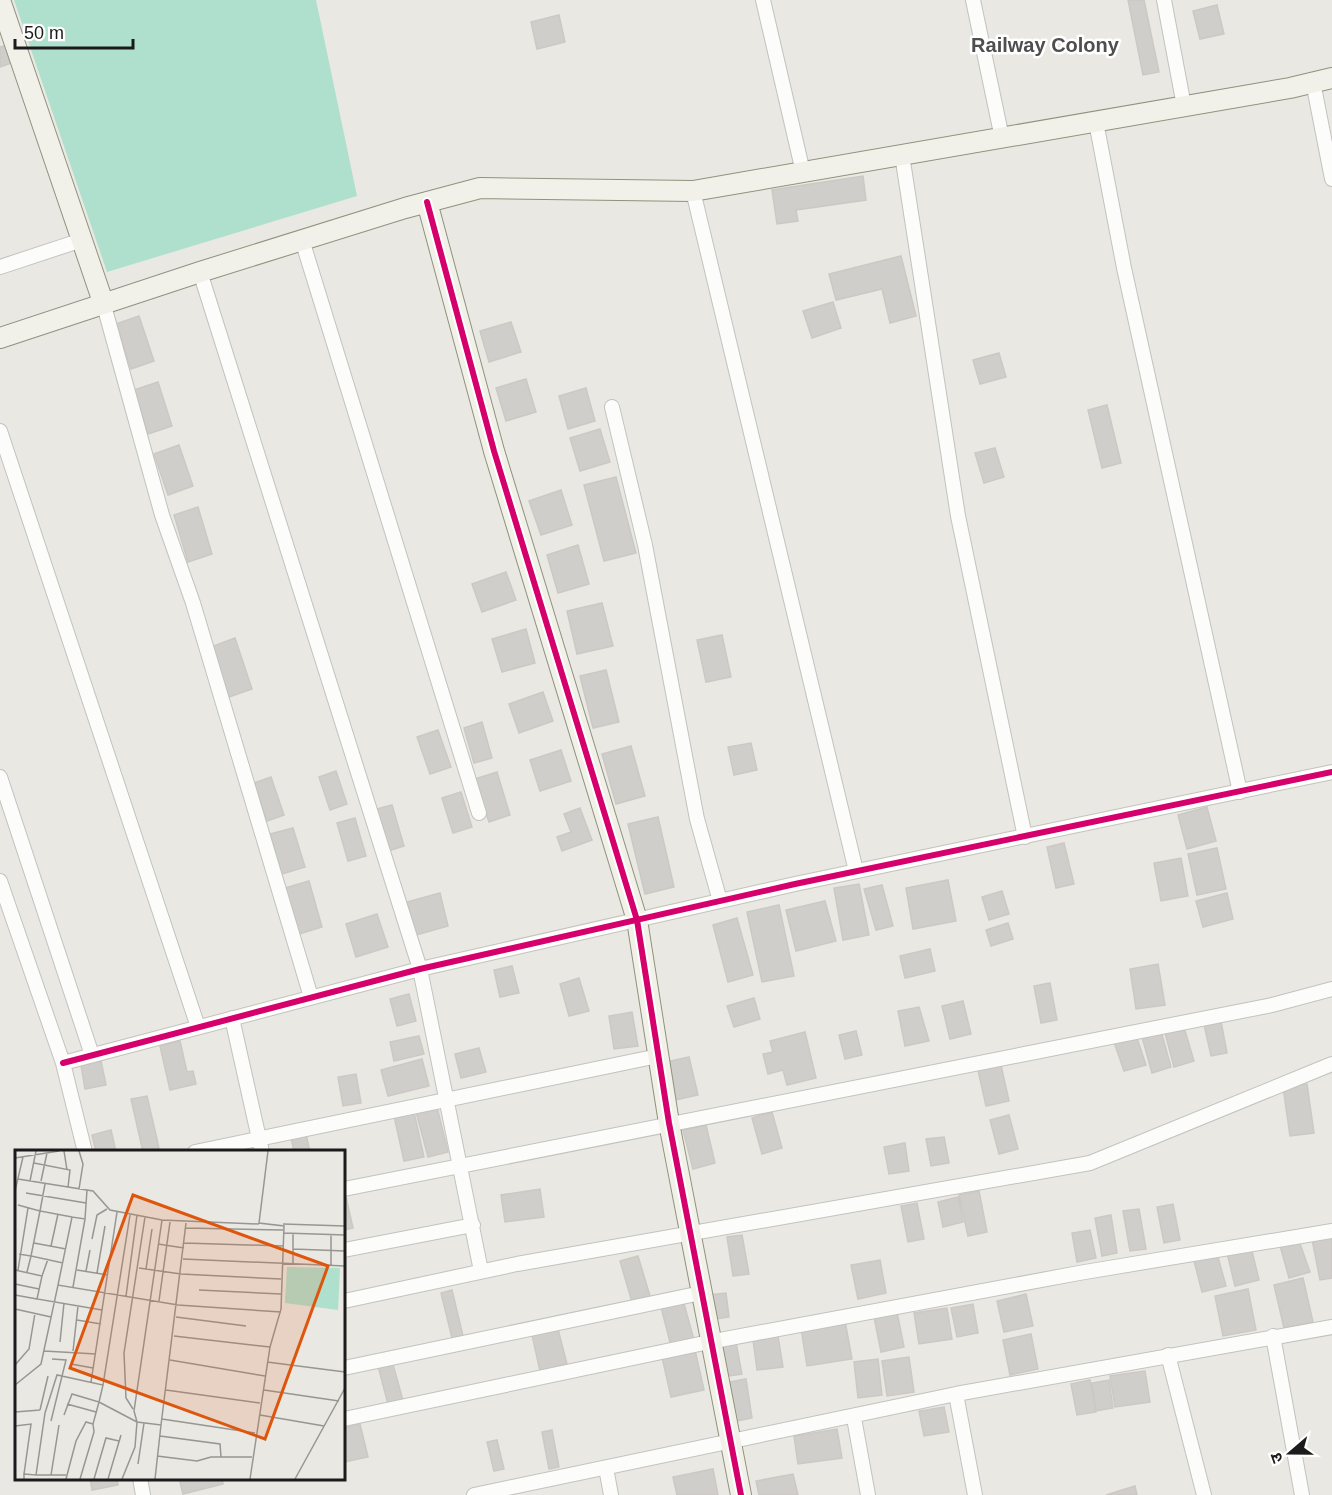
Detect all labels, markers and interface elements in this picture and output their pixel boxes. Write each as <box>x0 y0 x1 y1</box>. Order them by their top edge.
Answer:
scale bar <box>15 12 134 50</box>
text: 50 m <box>24 23 64 43</box>
district label: Railway Colony <box>971 34 1120 56</box>
inset map <box>15 1150 345 1480</box>
north arrow <box>1260 1423 1320 1483</box>
text: उ <box>1267 1450 1286 1465</box>

